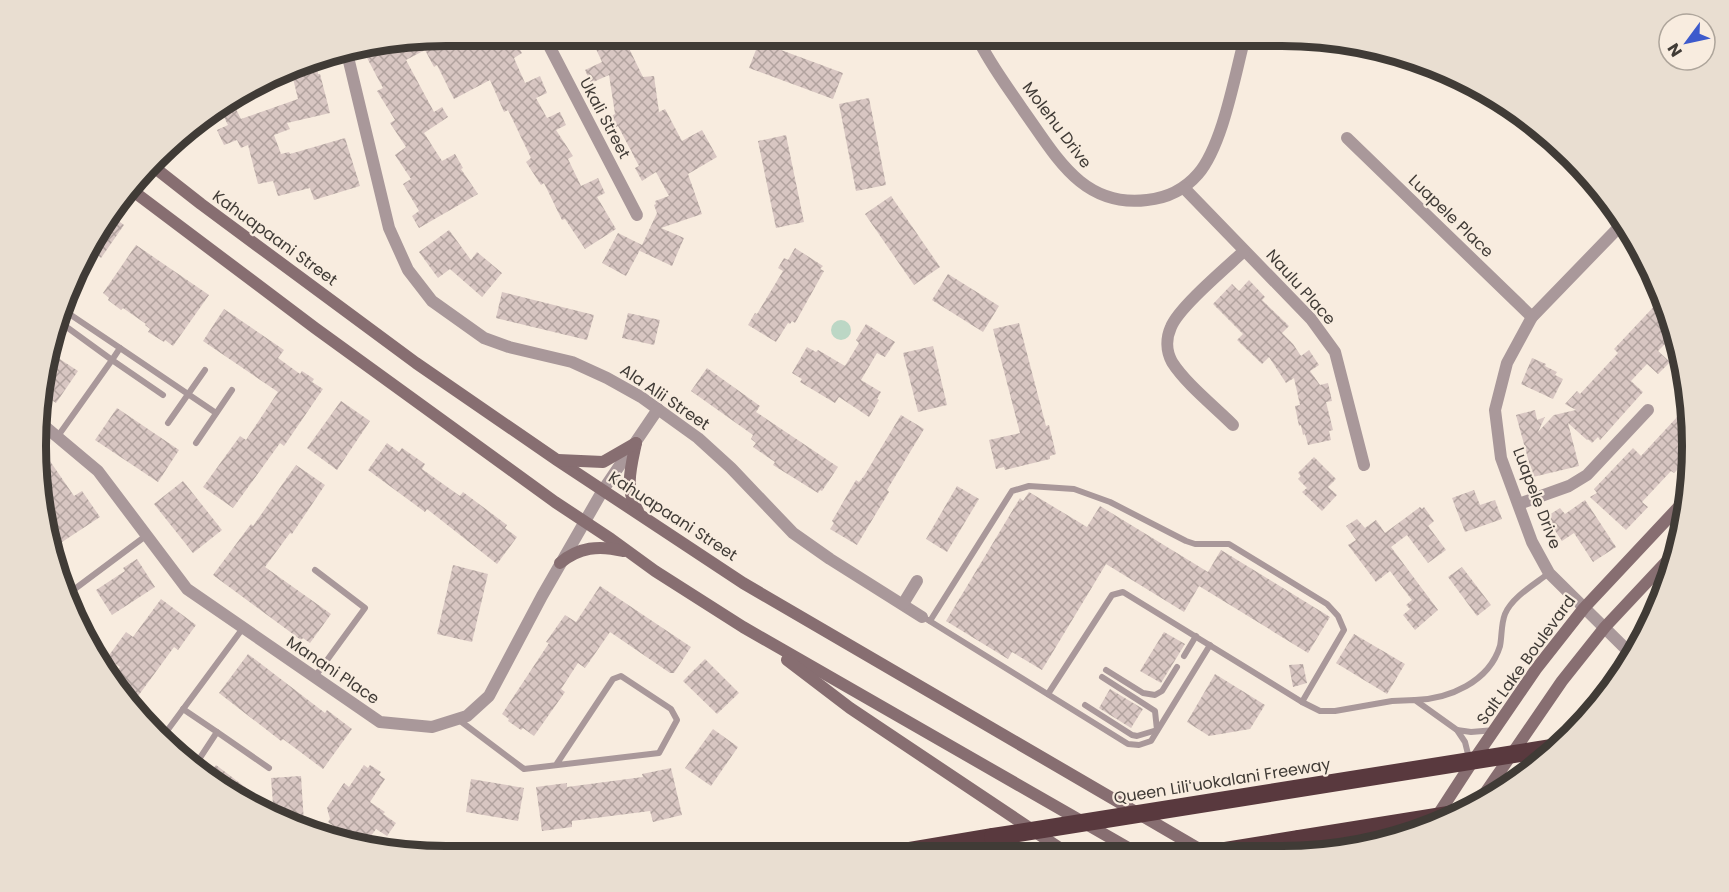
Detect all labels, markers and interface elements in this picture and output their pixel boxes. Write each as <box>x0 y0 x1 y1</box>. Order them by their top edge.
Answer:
north arrow <box>1657 12 1717 72</box>
text: N <box>1662 39 1688 61</box>
street label: Ukali Street <box>574 73 636 163</box>
street label: Molehu Drive <box>1017 77 1097 173</box>
street label: Luapele Place <box>1403 169 1499 263</box>
street label: Kahuapaani Street <box>208 185 342 291</box>
street label: Naulu Place <box>1261 244 1341 330</box>
street label: Ala Alii Street <box>616 359 714 436</box>
street label: Luapele Drive <box>1507 444 1567 552</box>
street label: Kahuapaani Street <box>604 466 742 566</box>
street label: Salt Lake Boulevard <box>1471 590 1581 730</box>
street label: Manani Place <box>282 630 384 710</box>
street label: Queen Liliʻuokalani Freeway <box>1112 753 1332 809</box>

